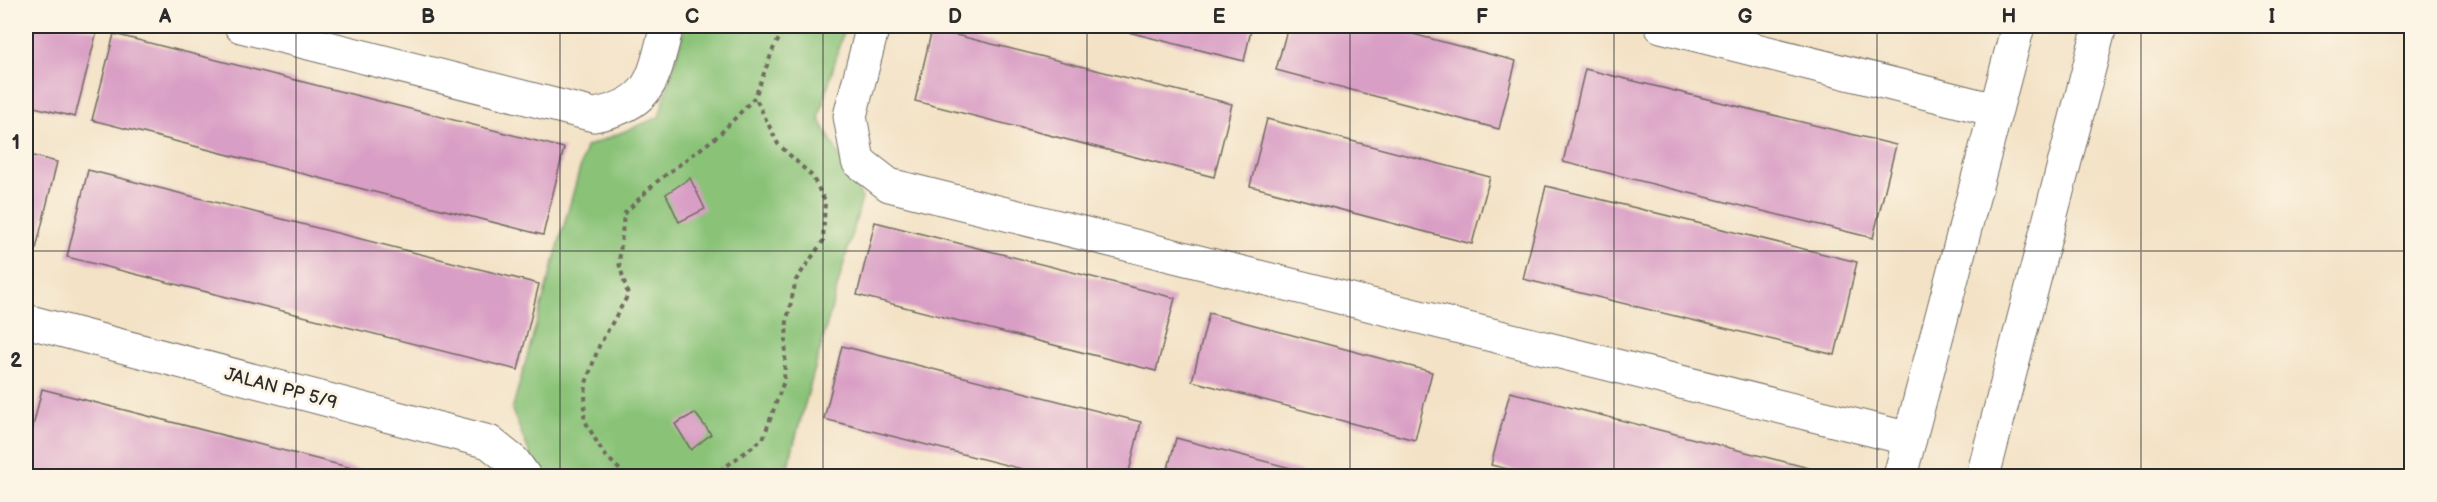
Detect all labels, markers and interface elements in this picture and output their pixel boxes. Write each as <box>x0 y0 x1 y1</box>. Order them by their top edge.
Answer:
text: A <box>158 5 172 29</box>
text: B <box>421 5 435 29</box>
text: C <box>685 5 699 29</box>
text: D <box>948 5 962 29</box>
text: E <box>1213 5 1226 29</box>
text: F <box>1476 5 1488 29</box>
text: G <box>1738 5 1753 29</box>
text: H <box>2002 5 2016 29</box>
text: I <box>2269 5 2275 29</box>
text: 1 <box>12 131 20 155</box>
text: 2 <box>10 349 22 373</box>
street label: JALAN PP 5/9 <box>222 363 339 414</box>

